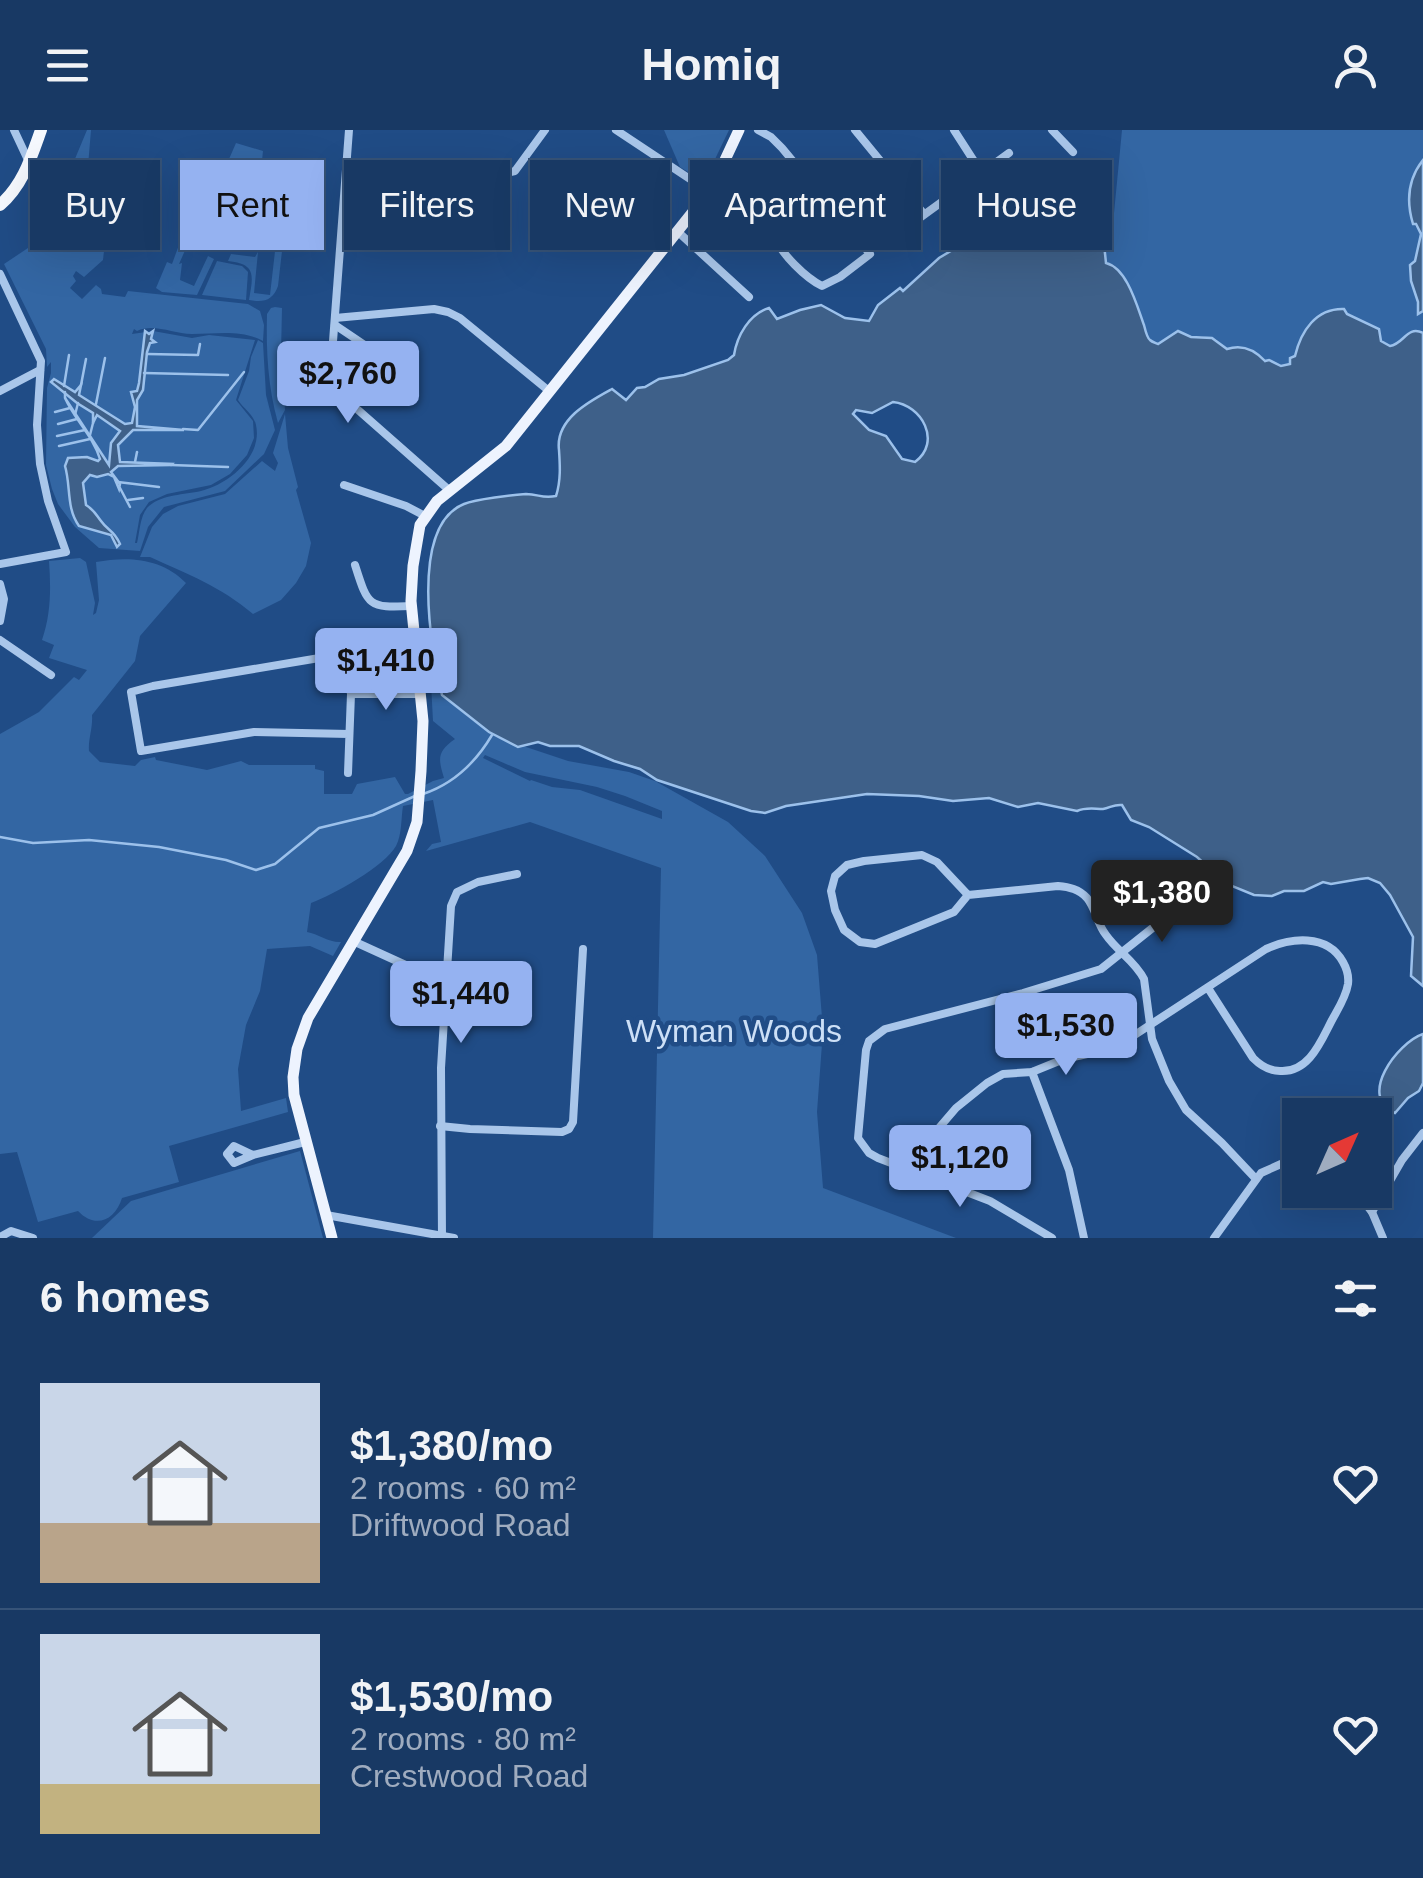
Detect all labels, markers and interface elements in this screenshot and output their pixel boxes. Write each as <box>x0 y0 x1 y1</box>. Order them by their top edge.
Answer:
icon: menu <box>40 38 95 93</box>
icon: person <box>1328 38 1383 93</box>
text: Homiq <box>642 39 782 90</box>
chip: Buy <box>30 160 160 250</box>
chip: Rent <box>180 160 324 250</box>
chip: Filters <box>344 160 510 250</box>
chip: New <box>530 160 670 250</box>
chip: Apartment <box>690 160 921 250</box>
chip: House <box>941 160 1112 250</box>
pin: $2,760 <box>267 341 429 426</box>
text: $2,760 <box>299 355 397 391</box>
pin: $1,410 <box>305 628 467 713</box>
text: $1,410 <box>337 642 435 678</box>
pin: $1,380 <box>1081 860 1243 945</box>
text: $1,380 <box>1113 874 1211 910</box>
pin: $1,440 <box>380 961 542 1046</box>
text: $1,440 <box>412 975 510 1011</box>
pin: $1,530 <box>985 993 1147 1078</box>
text: $1,530 <box>1017 1007 1115 1043</box>
park label: Wyman Woods <box>626 1013 842 1049</box>
north arrow <box>1282 1098 1392 1208</box>
map controls <box>1282 1098 1392 1208</box>
pin: $1,120 <box>879 1125 1041 1210</box>
text: $1,120 <box>911 1139 1009 1175</box>
icon: filters <box>1328 1271 1383 1326</box>
text: 6 homes <box>40 1274 210 1321</box>
text: $1,380/mo <box>350 1422 553 1469</box>
icon: home <box>120 1423 240 1543</box>
icon: heart <box>1328 1456 1383 1511</box>
text: 2 rooms · 60 m² <box>350 1470 576 1506</box>
text: Driftwood Road <box>350 1507 571 1543</box>
text: $1,530/mo <box>350 1673 553 1720</box>
icon: home <box>120 1674 240 1794</box>
icon: heart <box>1328 1707 1383 1762</box>
text: 2 rooms · 80 m² <box>350 1721 576 1757</box>
text: Crestwood Road <box>350 1758 588 1794</box>

